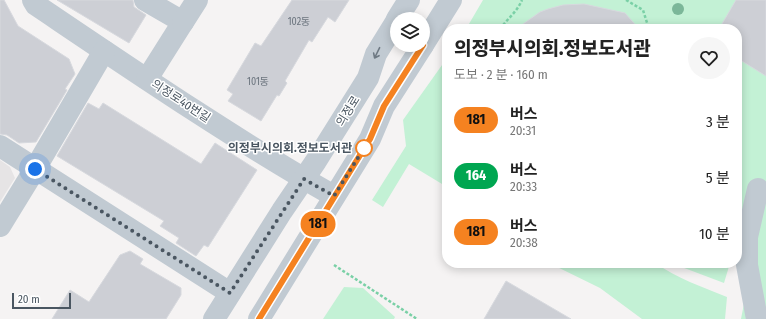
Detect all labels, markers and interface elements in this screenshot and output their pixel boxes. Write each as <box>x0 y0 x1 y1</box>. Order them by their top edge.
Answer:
map controls <box>390 12 430 52</box>
button: layers <box>390 12 430 52</box>
house number: 102동 <box>288 16 310 28</box>
text: 의정부시의회.정보도서관 <box>454 37 651 60</box>
button: heart <box>688 37 730 79</box>
one-way arrow <box>373 47 380 59</box>
text: 도보 · 2 분 · 160 m <box>454 67 548 82</box>
house number: 101동 <box>247 76 269 88</box>
street label: 의정로40번길 <box>149 77 213 125</box>
street label: 의정로 <box>333 93 363 129</box>
text: 버스 <box>510 105 538 123</box>
text: 181 <box>467 111 485 128</box>
text: 3 분 <box>706 113 730 131</box>
text: 20:31 <box>510 123 536 138</box>
marker: 의정부시의회.정보도서관 <box>355 139 373 157</box>
place label: 의정부시의회.정보도서관 <box>228 141 352 155</box>
your location <box>25 159 45 179</box>
text: 버스 <box>510 161 538 179</box>
text: 164 <box>466 167 486 184</box>
text: 5 분 <box>706 169 730 187</box>
text: 20:33 <box>510 179 537 194</box>
line badge: 181 <box>295 211 341 237</box>
text: 181 <box>309 215 327 232</box>
text: 버스 <box>510 217 538 235</box>
text: 181 <box>467 223 485 240</box>
text: 10 분 <box>699 225 730 243</box>
text: 20:38 <box>510 235 538 250</box>
scale bar <box>12 291 71 310</box>
text: 20 m <box>18 293 40 306</box>

